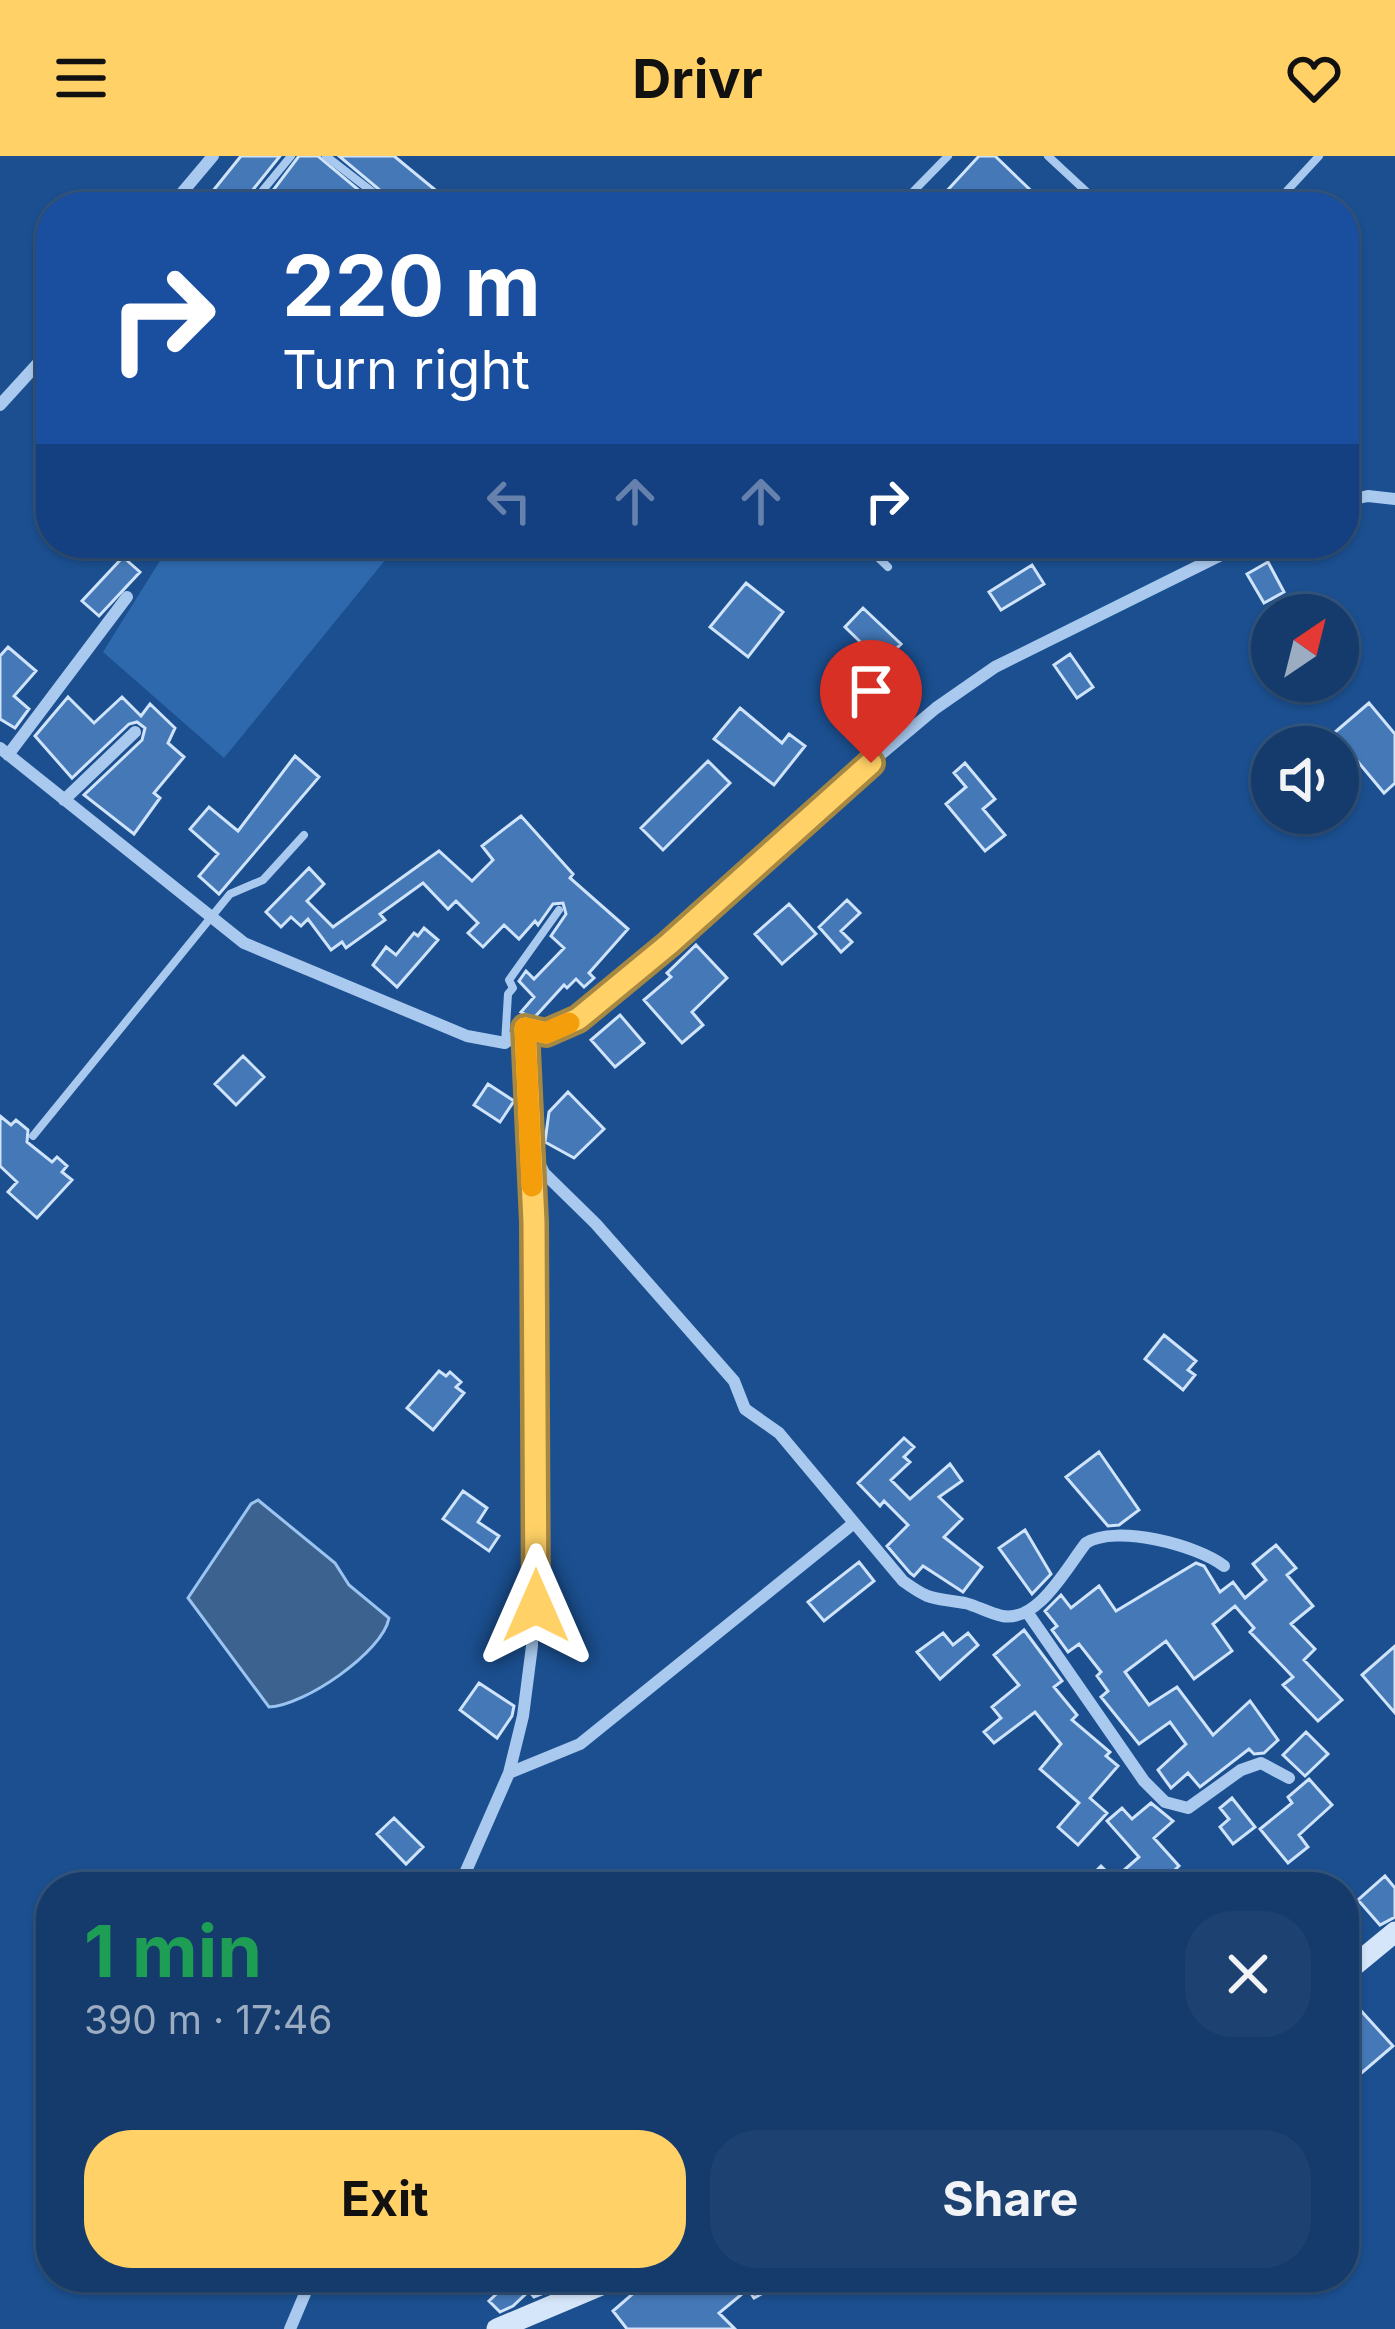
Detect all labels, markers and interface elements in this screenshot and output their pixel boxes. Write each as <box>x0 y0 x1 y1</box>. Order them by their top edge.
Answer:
icon: menu <box>48 45 114 111</box>
icon: heart <box>1281 45 1347 111</box>
text: Drivr <box>632 46 763 111</box>
text: 220 m <box>282 235 541 336</box>
icon: right <box>84 240 240 396</box>
text: Turn right <box>282 337 530 402</box>
icon: left <box>476 468 542 534</box>
icon: ahead <box>602 468 668 534</box>
icon: ahead <box>728 468 794 534</box>
icon: right <box>854 468 920 534</box>
north arrow <box>1251 594 1359 702</box>
map controls <box>1251 594 1359 834</box>
pin <box>820 640 922 763</box>
icon: arrive <box>838 658 904 724</box>
button: sound <box>1251 726 1359 834</box>
position arrow <box>473 1543 599 1669</box>
text: 1 min <box>84 1907 262 1994</box>
button: close <box>1185 1911 1311 2037</box>
text: 390 m · 17:46 <box>84 1996 332 2043</box>
button: Exit <box>84 2130 686 2268</box>
button: Share <box>710 2130 1311 2268</box>

